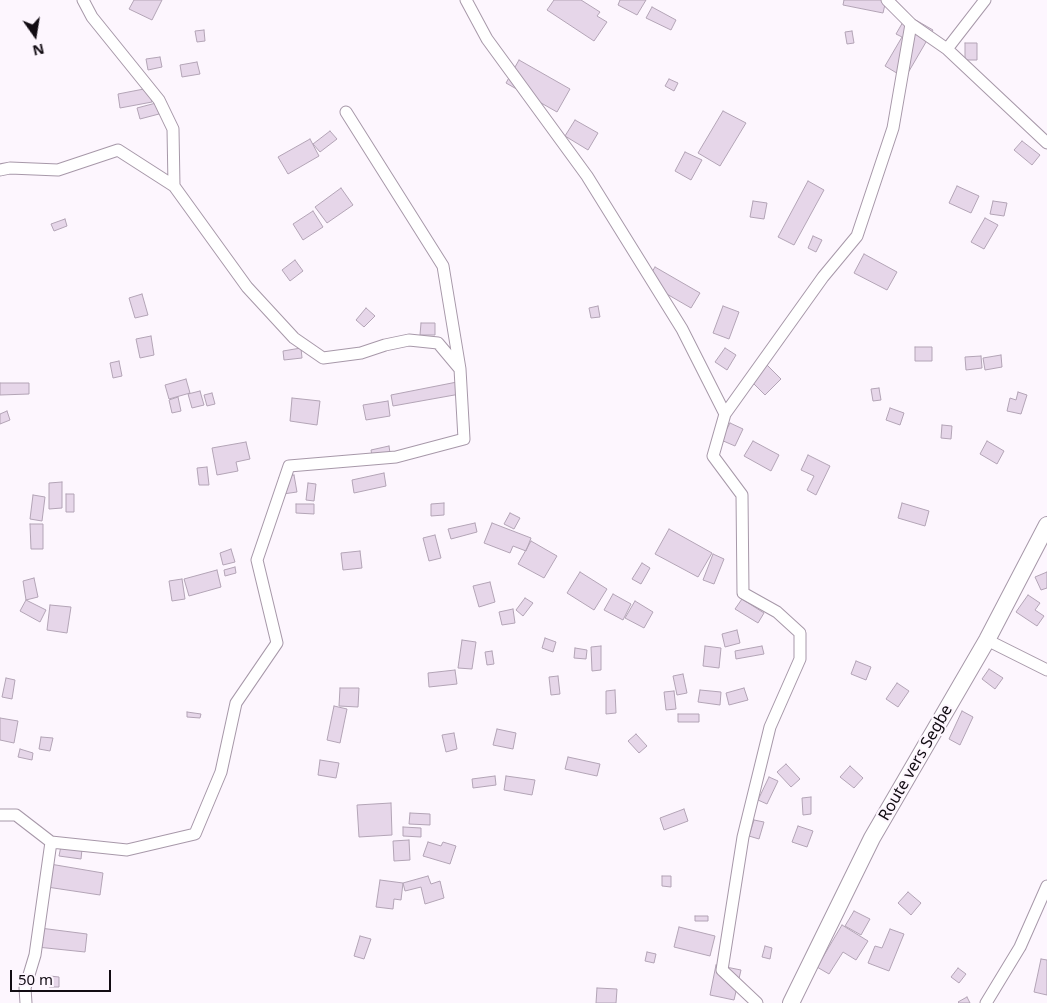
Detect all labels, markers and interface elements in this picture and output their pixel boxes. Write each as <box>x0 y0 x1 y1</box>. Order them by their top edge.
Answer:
north arrow <box>10 10 60 60</box>
text: N <box>31 40 46 61</box>
street label: Route vers Segbe <box>875 702 957 824</box>
scale bar <box>12 960 114 992</box>
text: 50 m <box>18 969 53 989</box>

